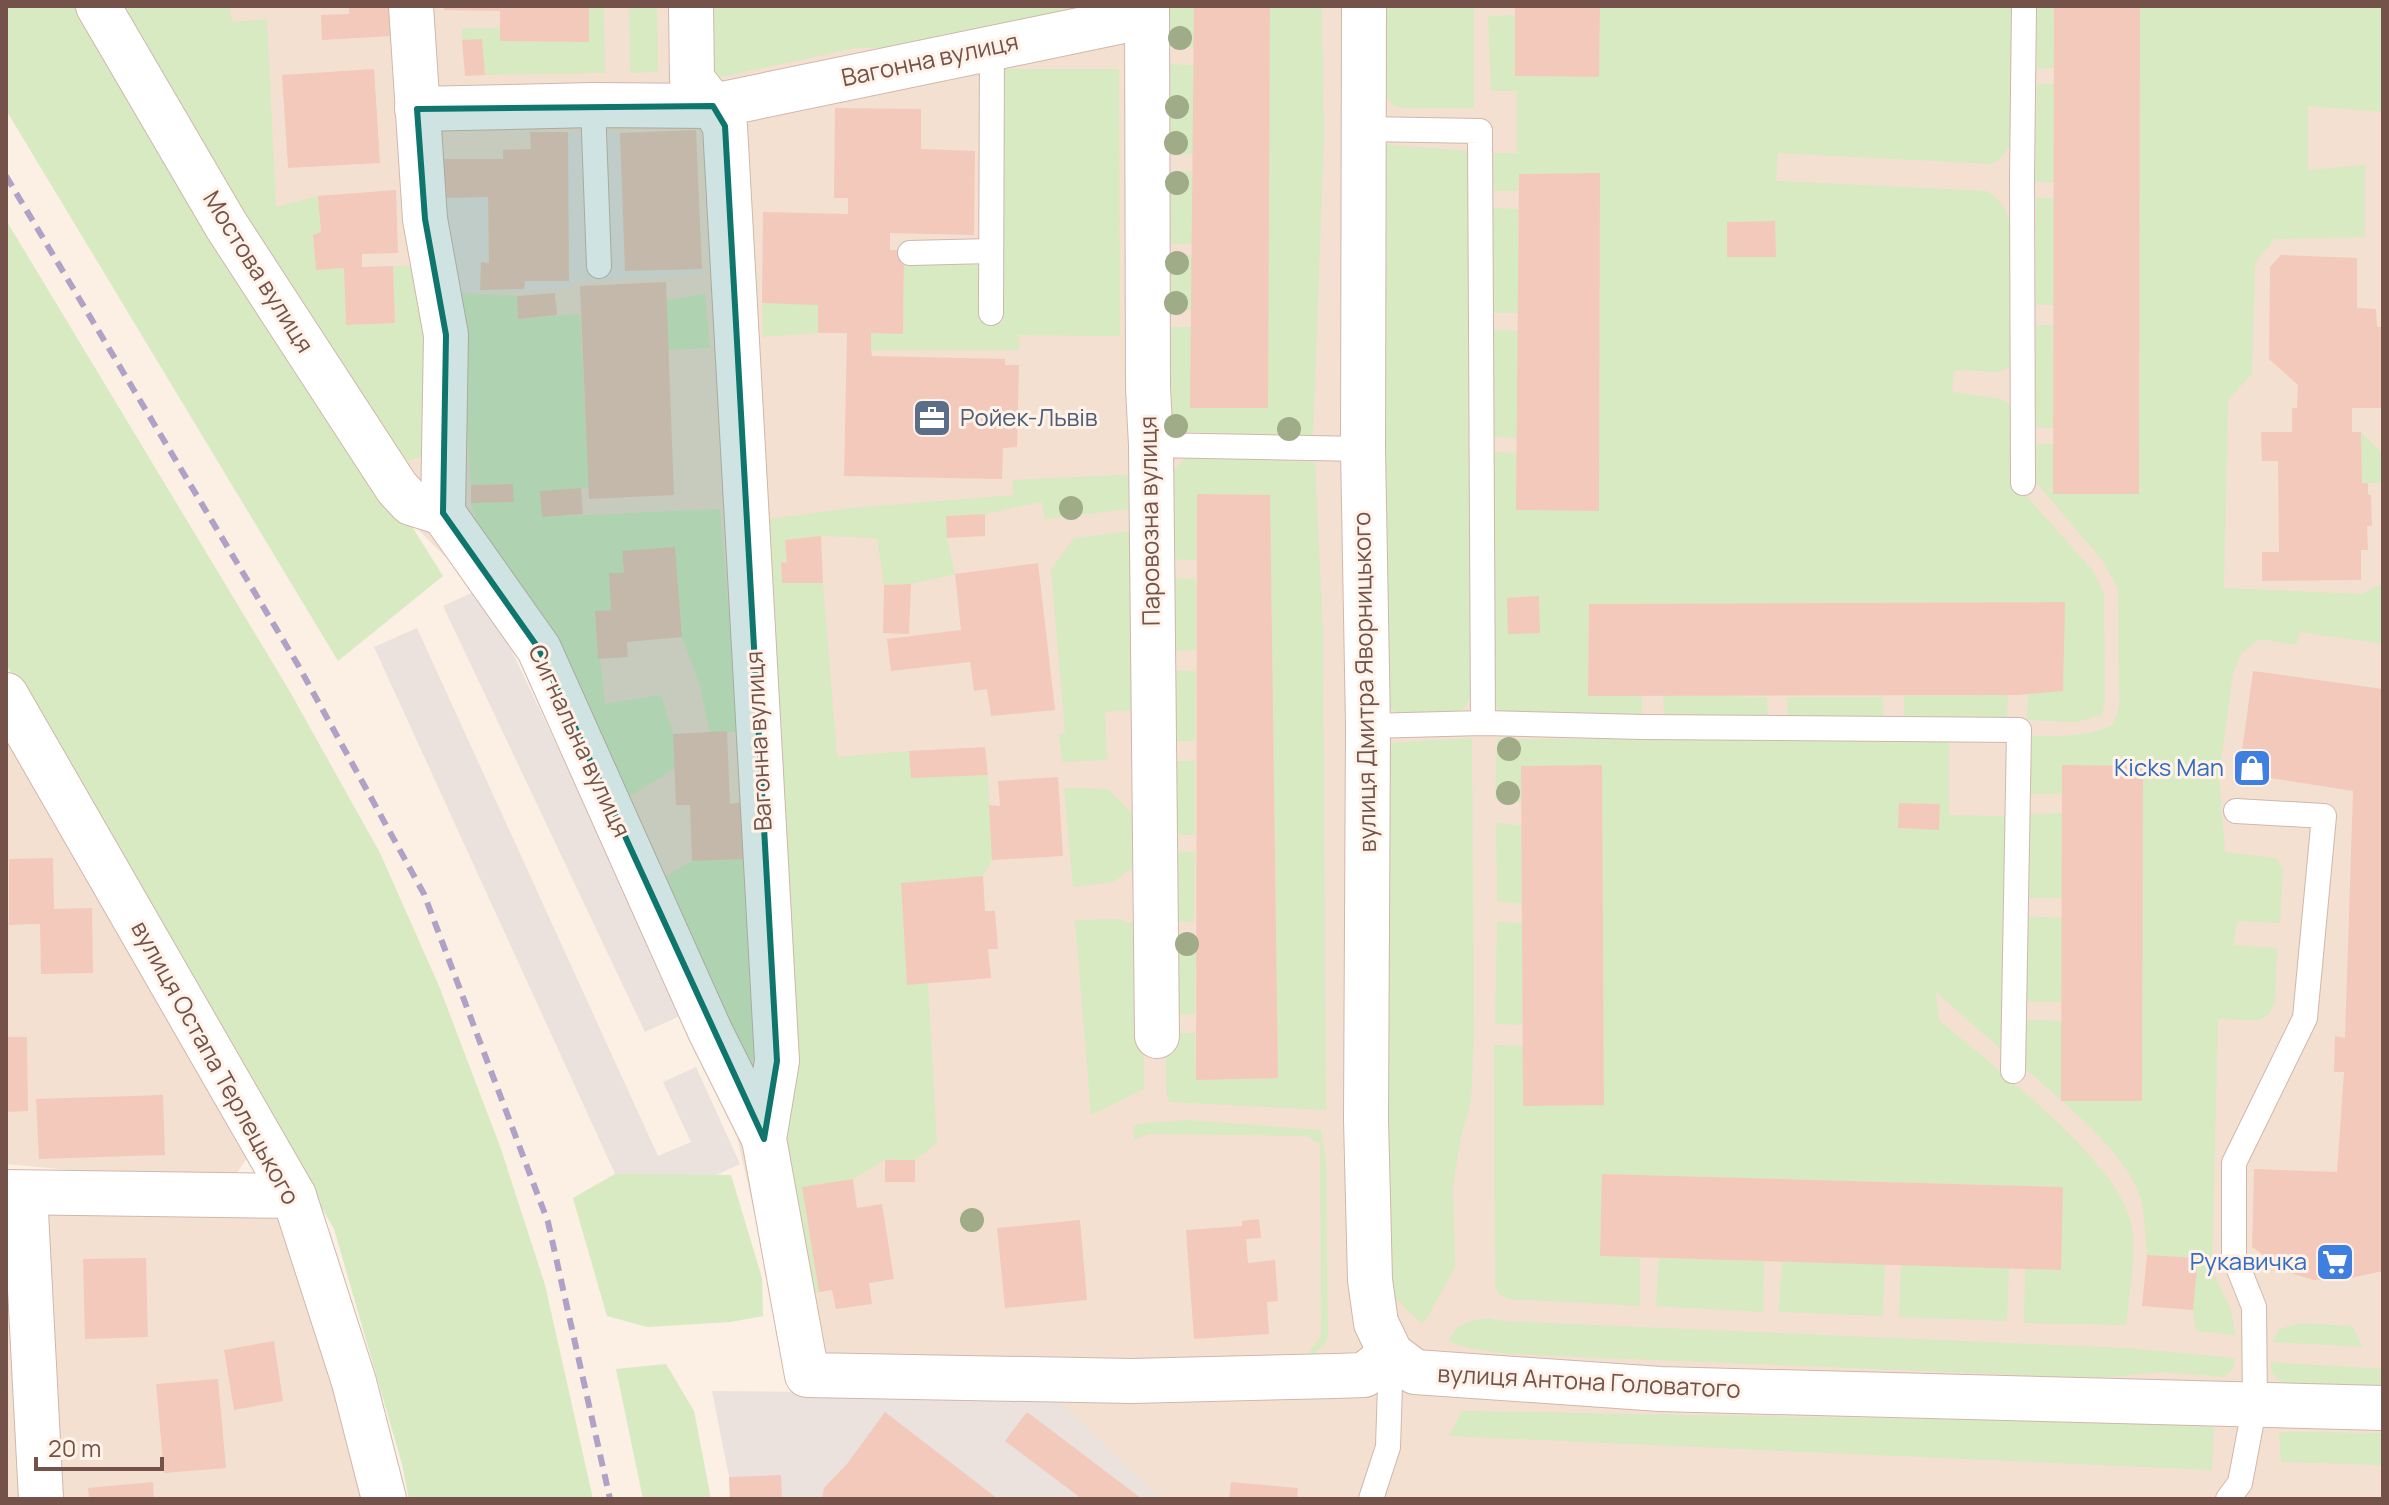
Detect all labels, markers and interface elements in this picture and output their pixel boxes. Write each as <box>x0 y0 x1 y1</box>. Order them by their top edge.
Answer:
street label: Вагонна вулиця <box>838 24 1021 93</box>
street label: Мостова вулиця <box>196 184 322 358</box>
office icon: Ройек-Львів <box>911 397 953 439</box>
place label: Ройек-Львів <box>960 400 1098 433</box>
street label: Паровозна вулиця <box>1130 416 1167 626</box>
street label: вулиця Дмитра Яворницького <box>1344 511 1383 853</box>
street label: Сигнальна вулиця <box>521 639 639 842</box>
street label: Вагонна вулиця <box>736 650 779 832</box>
shop icon: Kicks Man <box>2231 747 2273 789</box>
place label: Kicks Man <box>2114 750 2224 783</box>
street label: вулиця Остапа Терлецького <box>124 914 308 1210</box>
supermarket icon: Рукавичка <box>2314 1241 2356 1283</box>
place label: Рукавичка <box>2190 1244 2307 1277</box>
street label: вулиця Антона Головатого <box>1437 1356 1742 1405</box>
scale bar <box>36 1421 162 1471</box>
text: 20 m <box>48 1431 101 1464</box>

